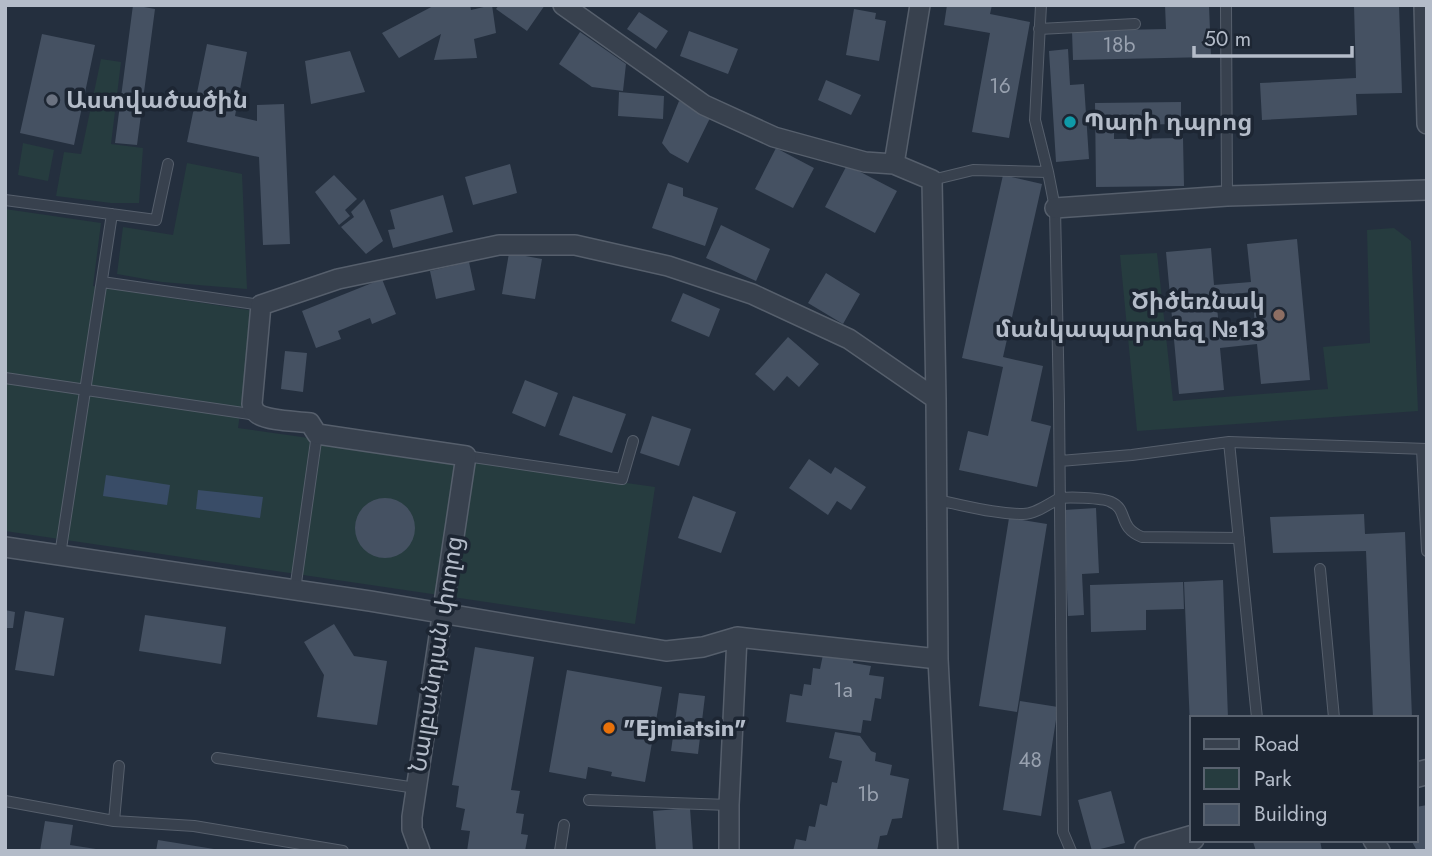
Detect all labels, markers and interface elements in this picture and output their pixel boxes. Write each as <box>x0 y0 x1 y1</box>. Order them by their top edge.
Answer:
scale bar <box>1194 14 1352 58</box>
text: 50 m <box>1204 24 1251 54</box>
house number: 18b <box>1103 30 1135 60</box>
house number: 16 <box>989 71 1011 101</box>
place label: Աստվածածին <box>66 82 248 117</box>
marker: Աստվածածին <box>44 92 60 108</box>
place label: Պարի դպրոց <box>1084 104 1253 139</box>
marker: Պարի դպրոց <box>1062 114 1078 130</box>
place label: Ծիծեռնակ մանկապարտեզ №13 <box>995 283 1265 346</box>
marker: Ծիծեռնակ մանկապարտեզ №13 <box>1271 307 1287 323</box>
street label: Նալբանդյան փողոց <box>400 534 471 774</box>
house number: 1a <box>833 675 853 705</box>
place label: "Ejmiatsin" <box>623 710 746 745</box>
legend <box>1190 716 1418 842</box>
marker: "Ejmiatsin" <box>601 720 617 736</box>
text: Road <box>1254 729 1299 759</box>
house number: 48 <box>1018 745 1042 775</box>
text: Park <box>1254 764 1292 794</box>
house number: 1b <box>857 779 879 809</box>
text: Building <box>1254 799 1327 829</box>

